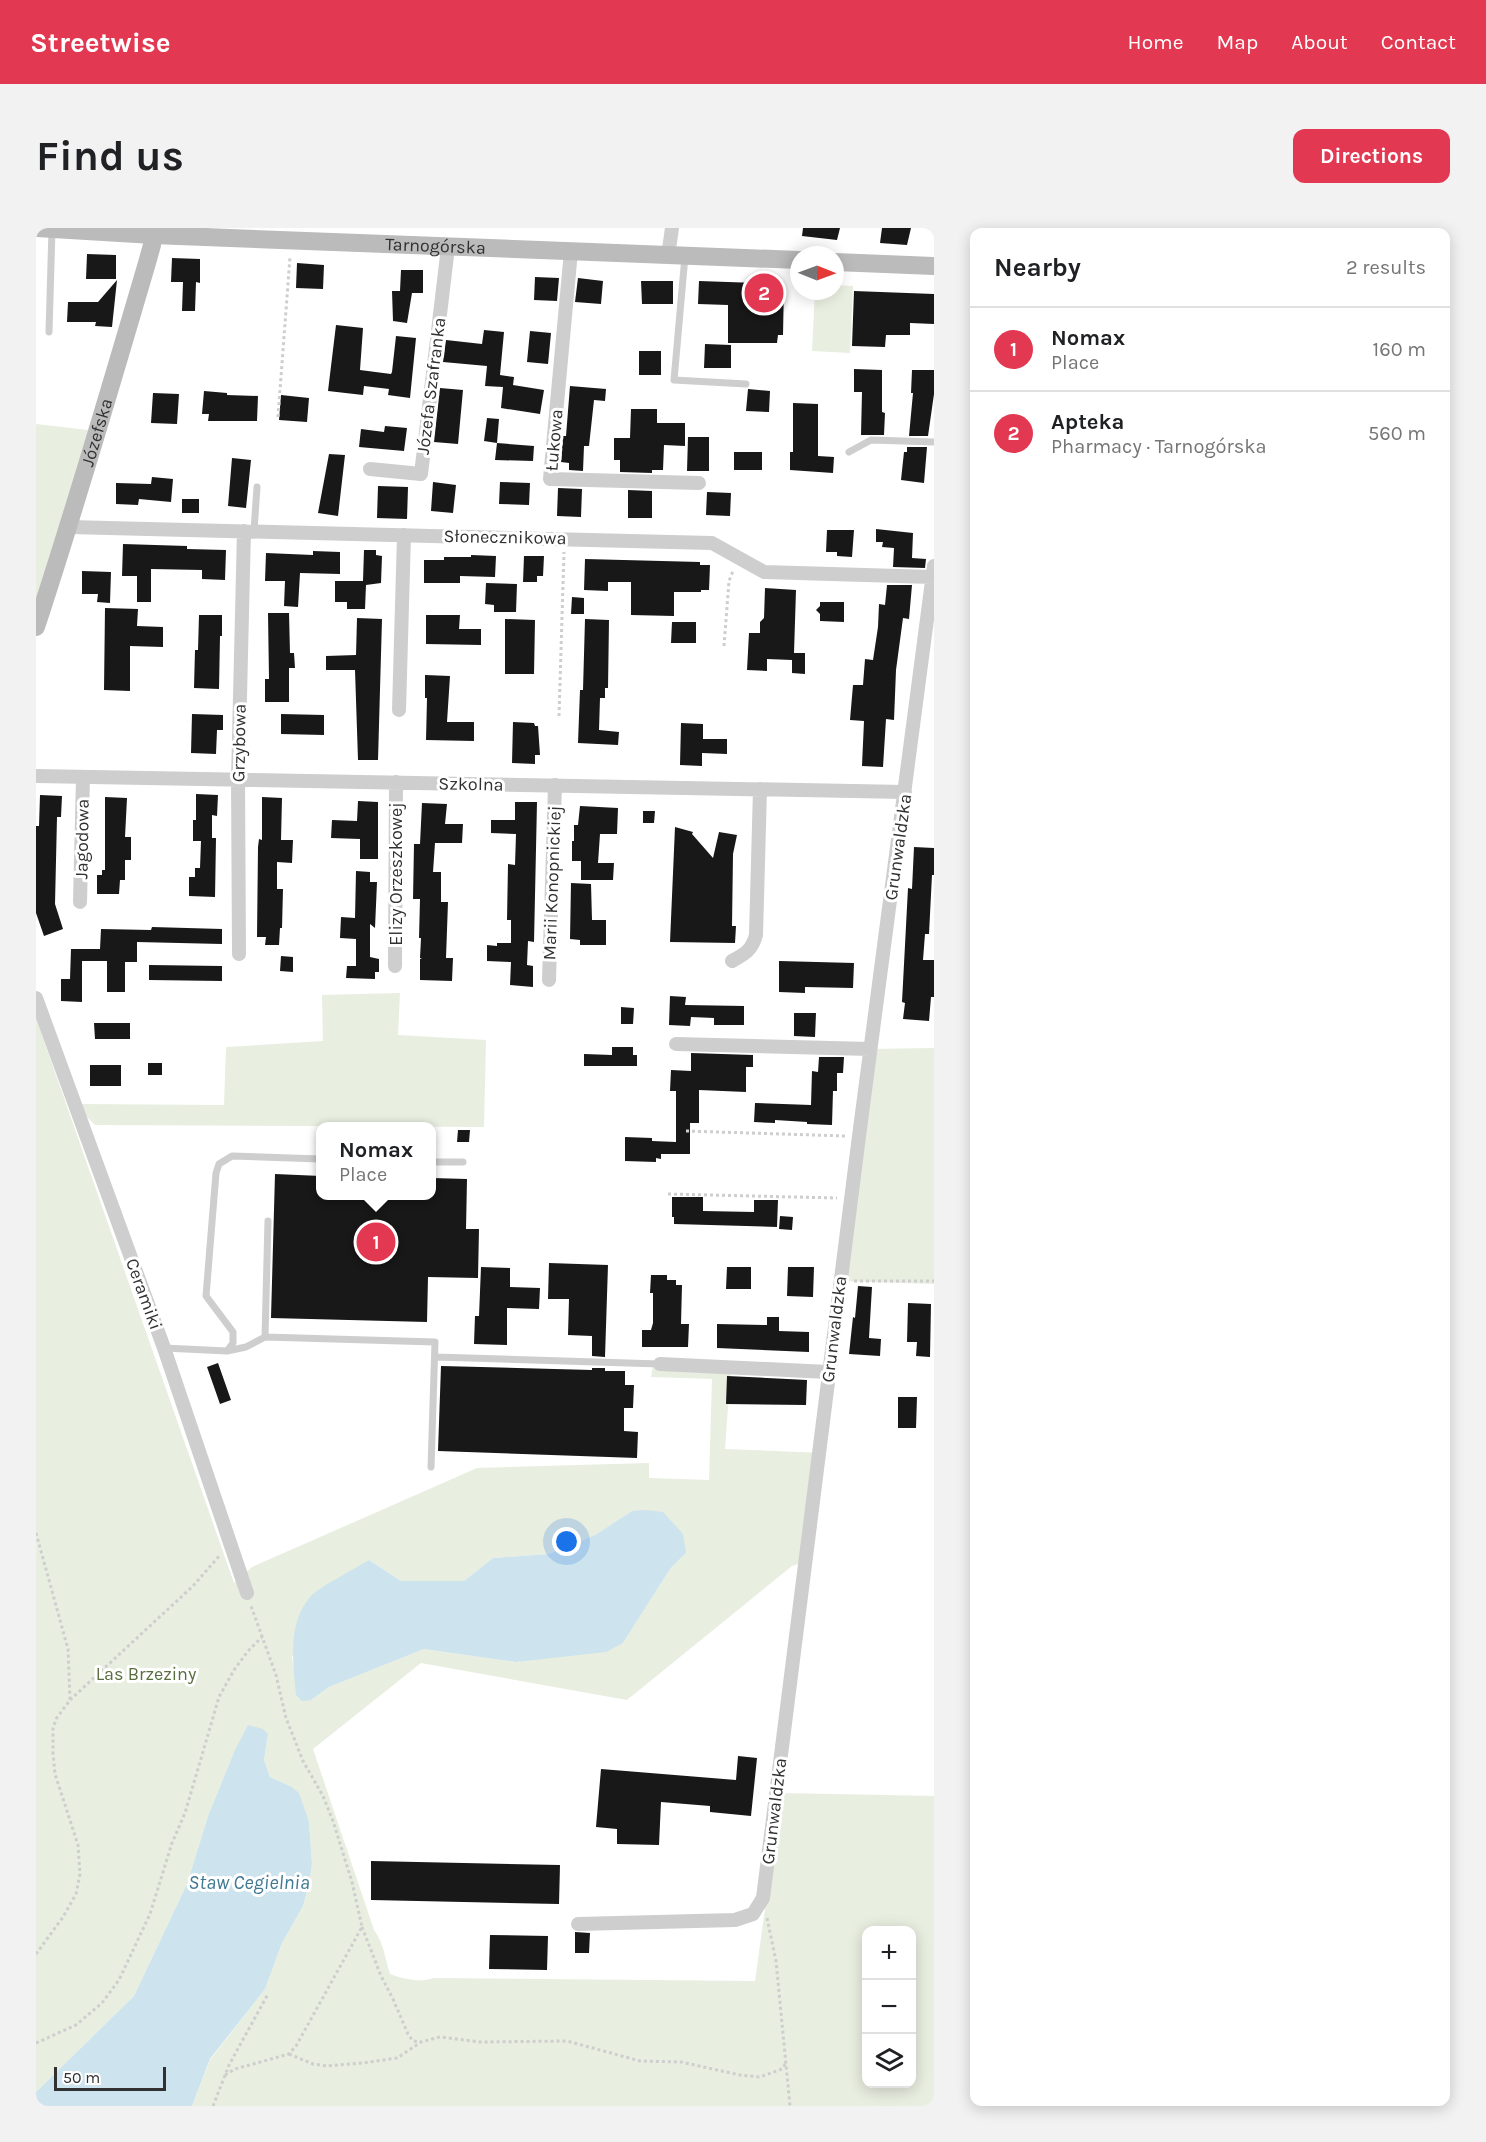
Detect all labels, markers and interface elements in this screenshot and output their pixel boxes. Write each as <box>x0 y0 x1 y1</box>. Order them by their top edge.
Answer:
text: Streetwise <box>30 26 171 59</box>
text: Home <box>1128 30 1184 54</box>
text: Map <box>1217 30 1258 54</box>
text: About <box>1291 30 1348 54</box>
text: Contact <box>1381 30 1456 54</box>
button: Directions <box>1293 129 1450 183</box>
text: Find us <box>36 131 184 181</box>
street label: Tarnogórska <box>385 233 486 259</box>
north arrow <box>790 246 844 300</box>
text: Nearby <box>994 252 1081 283</box>
text: 2 results <box>1346 256 1426 279</box>
pin: 2 <box>744 270 784 316</box>
street label: Józefa Szafranka <box>412 316 450 456</box>
text: Nomax <box>1051 325 1125 351</box>
text: 1 <box>1010 338 1017 361</box>
text: 160 m <box>1373 338 1426 361</box>
text: Place <box>1051 351 1099 374</box>
street label: Józefska <box>76 396 117 469</box>
street label: Łukowa <box>540 408 568 472</box>
text: Apteka <box>1051 409 1124 435</box>
text: 2 <box>1007 422 1020 445</box>
text: 560 m <box>1368 422 1426 445</box>
text: Pharmacy · Tarnogórska <box>1051 435 1267 458</box>
street label: Słonecznikowa <box>443 525 567 549</box>
street label: Grzybowa <box>227 704 251 782</box>
street label: Szkolna <box>438 772 504 796</box>
street label: Grunwaldzka <box>880 792 916 902</box>
street label: Jagodowa <box>70 799 94 879</box>
street label: Elizy Orzeszkowej <box>385 802 407 946</box>
street label: Marii Konopnickiej <box>538 805 566 961</box>
popup <box>316 1122 436 1200</box>
text: Nomax <box>339 1137 413 1163</box>
text: Place <box>339 1163 387 1186</box>
pin: 1 <box>356 1220 396 1264</box>
street label: Ceramiki <box>121 1255 167 1333</box>
street label: Grunwaldzka <box>817 1274 851 1384</box>
your location <box>552 1527 581 1556</box>
park label: Las Brzeziny <box>96 1663 197 1685</box>
street label: Grunwaldzka <box>757 1756 791 1866</box>
water label: Staw Cegielnia <box>188 1871 310 1894</box>
map controls <box>862 1926 916 2088</box>
button: + <box>862 1926 916 1980</box>
button: − <box>862 1980 916 2034</box>
button: layers <box>862 2034 916 2088</box>
scale bar <box>54 2064 166 2092</box>
text: 50 m <box>63 2068 100 2087</box>

